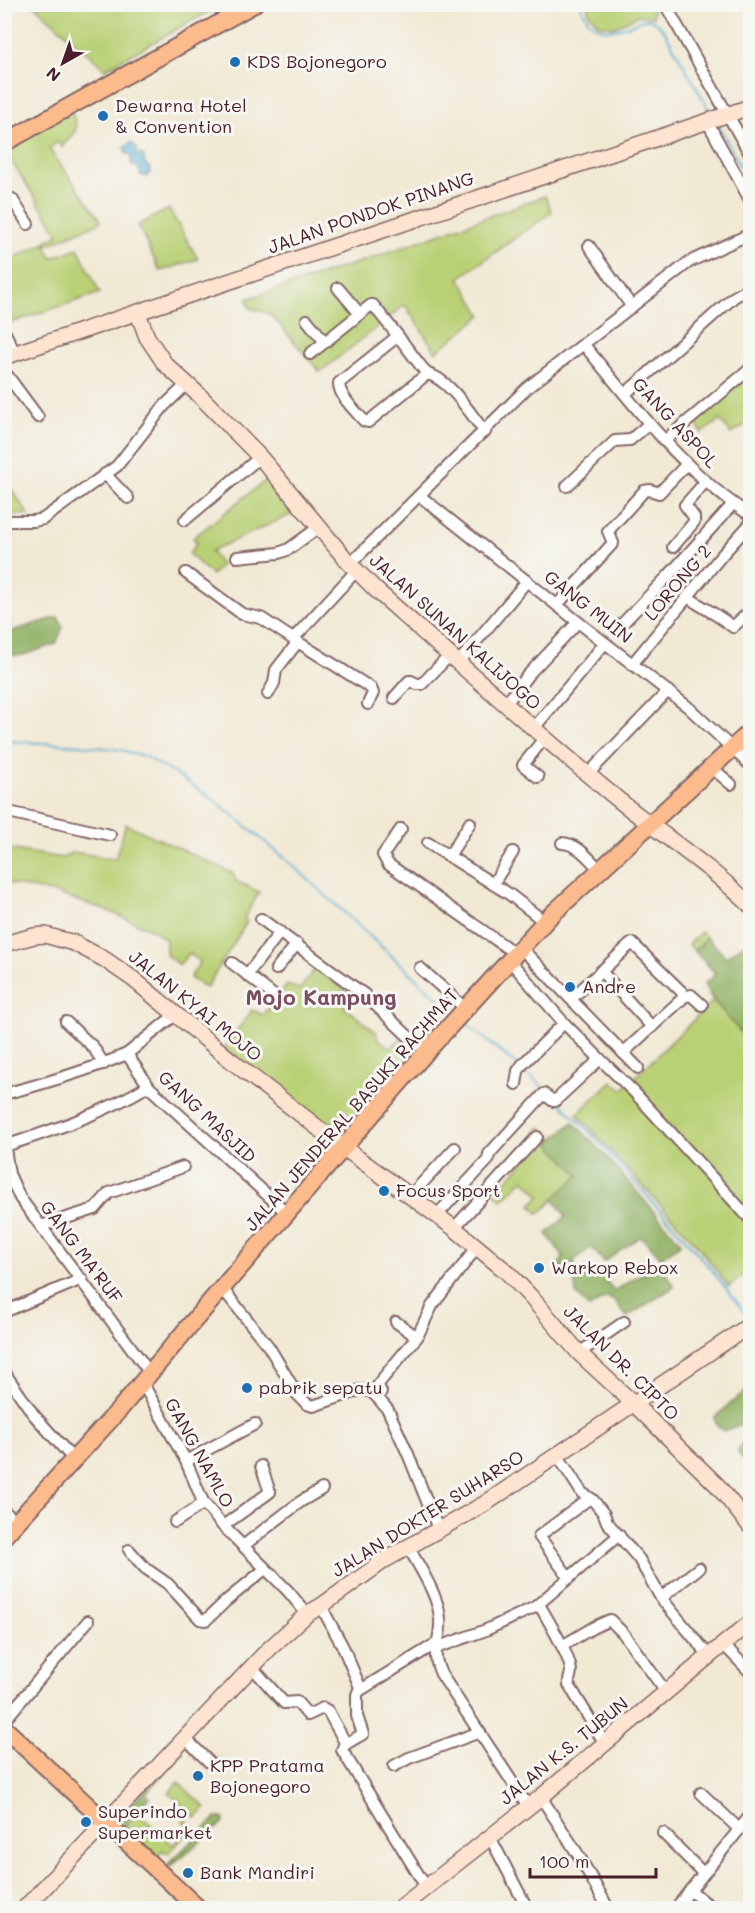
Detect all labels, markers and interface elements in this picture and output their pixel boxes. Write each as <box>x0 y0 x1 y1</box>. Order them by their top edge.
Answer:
north arrow <box>33 33 93 93</box>
place label: KDS Bojonegoro <box>247 49 387 73</box>
marker: KDS Bojonegoro <box>228 55 242 69</box>
text: N <box>42 63 64 87</box>
place label: Dewarna Hotel & Convention <box>115 93 247 138</box>
marker: Dewarna Hotel & Convention <box>96 109 110 123</box>
street label: JALAN PONDOK PINANG <box>264 165 477 259</box>
street label: GANG ASPOL <box>628 372 724 473</box>
street label: LORONG 2 <box>638 539 716 625</box>
street label: JALAN SUNAN KALIJOGO <box>365 548 546 715</box>
street label: GANG MUIN <box>540 564 638 648</box>
street label: JALAN KYAI MOJO <box>124 944 267 1066</box>
place label: Andre <box>582 974 636 998</box>
marker: Andre <box>563 980 577 994</box>
street label: JALAN JENDERAL BASUKI RACHMAT <box>239 983 463 1236</box>
district label: Mojo Kampung <box>245 983 397 1010</box>
street label: GANG MASJID <box>154 1065 262 1168</box>
place label: Focus Sport <box>396 1178 501 1202</box>
marker: Focus Sport <box>377 1184 391 1198</box>
street label: GANG MA'RUF <box>35 1195 128 1308</box>
place label: Warkop Rebox <box>551 1255 678 1279</box>
marker: Warkop Rebox <box>532 1261 546 1275</box>
street label: JALAN DR. CIPTO <box>559 1299 685 1425</box>
place label: pabrik sepatu <box>259 1375 383 1399</box>
marker: pabrik sepatu <box>240 1381 254 1395</box>
street label: GANG NAMLO <box>160 1393 240 1512</box>
street label: JALAN DOKTER SUHARSO <box>327 1444 528 1582</box>
street label: JALAN K.S. TUBUN <box>494 1691 633 1810</box>
place label: KPP Pratama Bojonegoro <box>210 1753 325 1798</box>
marker: KPP Pratama Bojonegoro <box>191 1769 205 1783</box>
place label: Superindo Supermarket <box>98 1799 212 1844</box>
marker: Superindo Supermarket <box>79 1815 93 1829</box>
scale bar <box>530 1841 656 1879</box>
text: 100 m <box>539 1849 589 1873</box>
place label: Bank Mandiri <box>200 1860 315 1884</box>
marker: Bank Mandiri <box>181 1866 195 1880</box>

